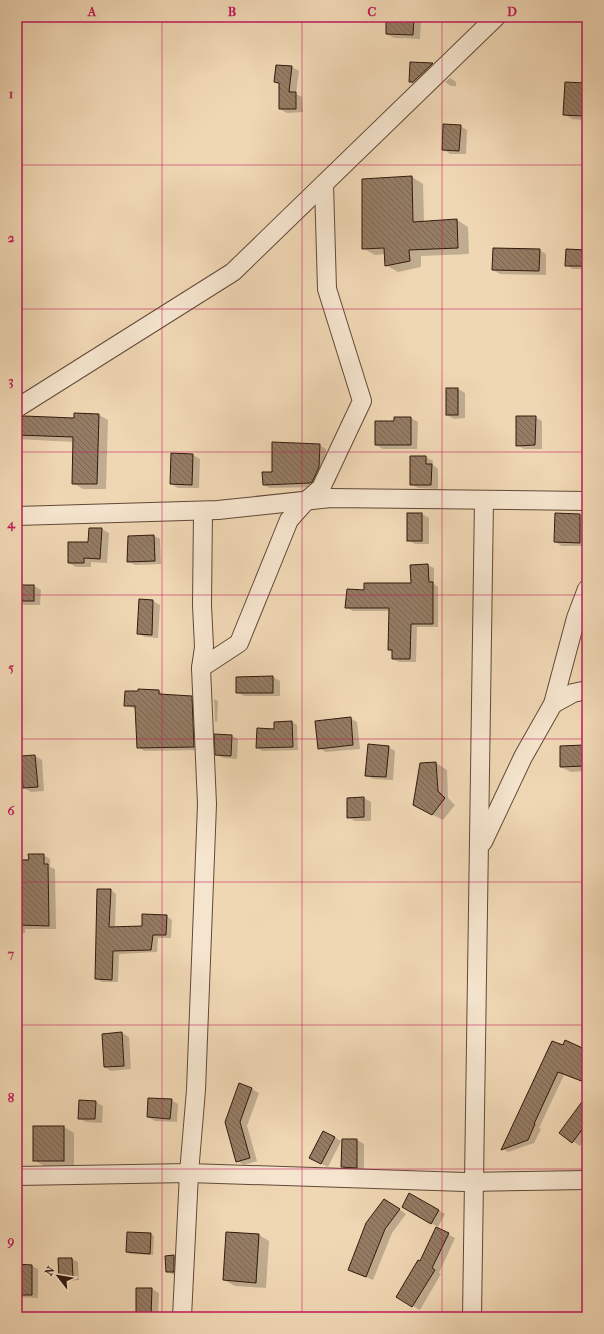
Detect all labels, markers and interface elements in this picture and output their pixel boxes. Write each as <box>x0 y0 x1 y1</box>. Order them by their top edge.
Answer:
text: A <box>87 4 97 19</box>
text: B <box>228 4 237 19</box>
text: C <box>368 4 377 19</box>
text: D <box>507 4 517 19</box>
text: 1 <box>9 86 14 101</box>
text: 2 <box>8 230 15 245</box>
text: 3 <box>8 373 14 389</box>
text: 4 <box>6 516 16 532</box>
text: 5 <box>8 660 14 675</box>
text: 6 <box>7 803 15 818</box>
text: 7 <box>7 946 15 961</box>
text: 8 <box>8 1090 15 1105</box>
text: 9 <box>7 1233 15 1249</box>
north arrow <box>38 1256 78 1296</box>
text: N <box>42 1264 58 1278</box>

